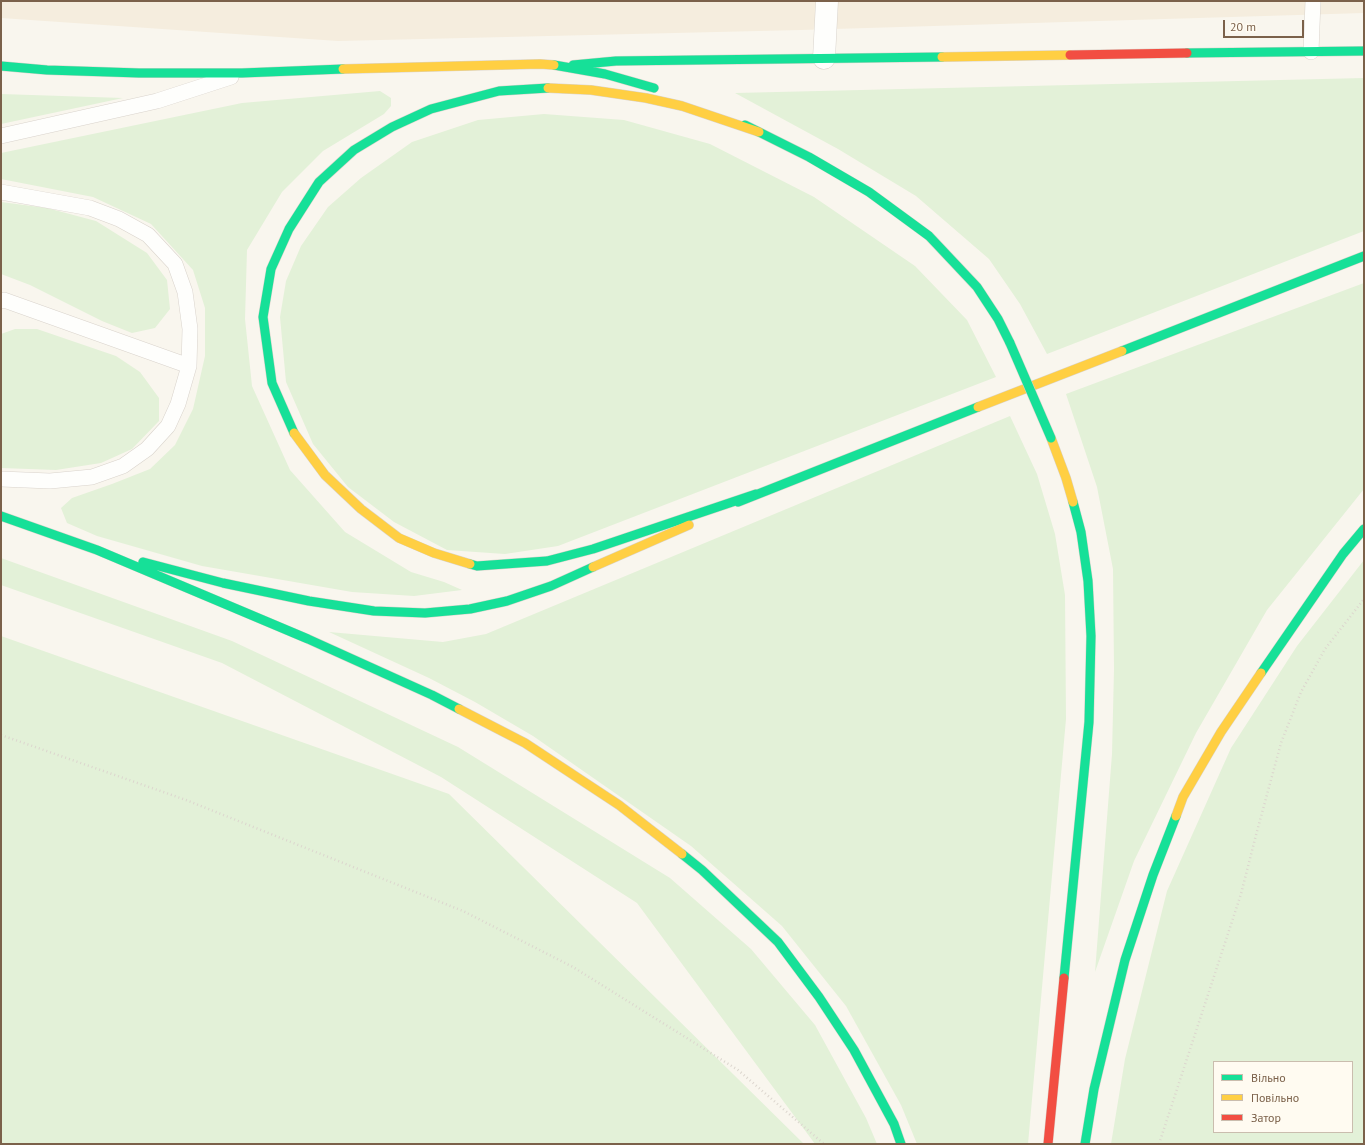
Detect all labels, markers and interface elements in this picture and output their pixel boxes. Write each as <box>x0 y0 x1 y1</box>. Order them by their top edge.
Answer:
scale bar <box>1225 12 1306 38</box>
text: 20 m <box>1230 19 1256 34</box>
legend <box>1213 1061 1353 1133</box>
text: Вільно <box>1251 1070 1286 1085</box>
text: Повільно <box>1251 1090 1299 1105</box>
text: Затор <box>1251 1110 1281 1125</box>

